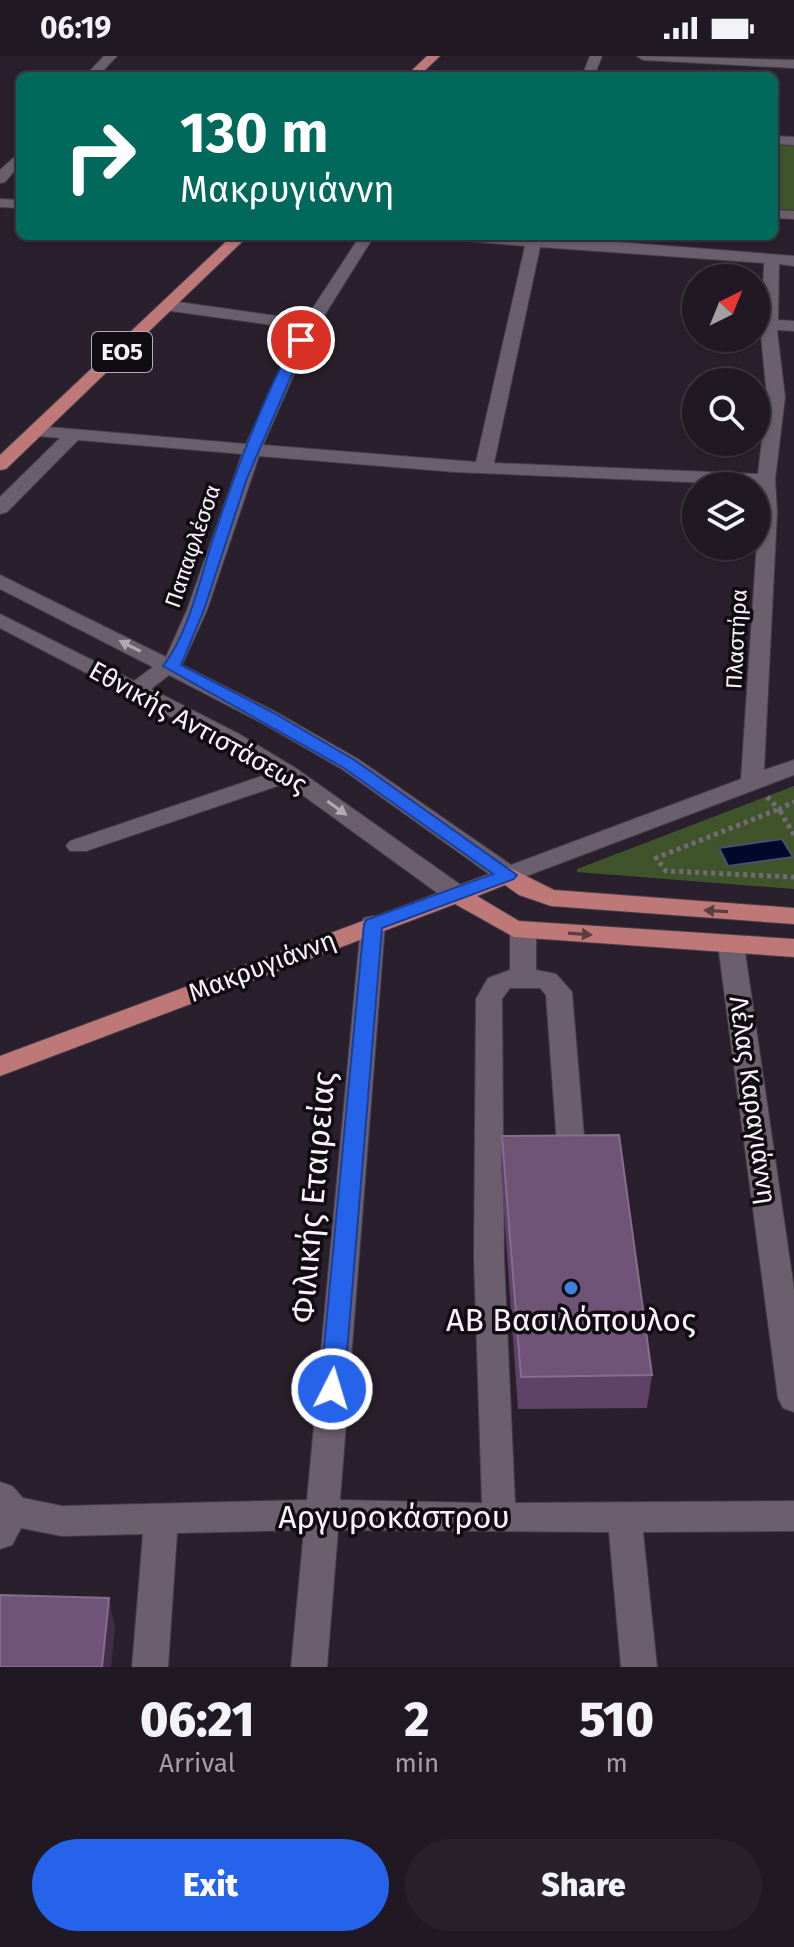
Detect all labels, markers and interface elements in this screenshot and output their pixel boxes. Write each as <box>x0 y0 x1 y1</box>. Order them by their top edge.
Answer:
text: 06:19 <box>40 10 111 46</box>
text: 130 m <box>180 100 328 167</box>
icon: right <box>48 104 152 208</box>
text: Μακρυγιάννη <box>180 168 395 212</box>
north arrow <box>682 264 770 352</box>
map controls <box>682 264 770 560</box>
pin <box>267 306 335 374</box>
icon: arrive <box>279 318 323 362</box>
road number: ΕΟ5 <box>92 332 152 372</box>
button: search <box>682 368 770 456</box>
button: layers <box>682 472 770 560</box>
street label: Παπαφλέσσα <box>159 481 226 611</box>
street label: Πλαστήρα <box>720 588 753 690</box>
one-way arrow <box>119 639 142 653</box>
street label: Εθνικής Αντιστάσεως <box>84 655 312 800</box>
one-way arrow <box>326 800 347 815</box>
one-way arrow <box>703 904 728 917</box>
street label: Μακρυγιάννη <box>184 924 340 1009</box>
one-way arrow <box>568 928 593 941</box>
street label: Λέλας Καραγιάννη <box>723 994 782 1206</box>
street label: Φιλικής Εταιρείας <box>283 1070 343 1324</box>
marker: ΑΒ Βασιλόπουλος <box>562 1279 580 1297</box>
place label: ΑΒ Βασιλόπουλος <box>446 1301 696 1339</box>
position arrow <box>290 1347 374 1431</box>
street label: Αργυροκάστρου <box>278 1498 510 1536</box>
text: 06:21 <box>140 1691 254 1749</box>
text: 2 <box>404 1691 429 1749</box>
text: 510 <box>579 1691 654 1749</box>
text: Arrival <box>159 1748 235 1779</box>
text: min <box>394 1748 439 1779</box>
text: m <box>605 1748 628 1779</box>
button: Exit <box>32 1839 389 1931</box>
button: Share <box>405 1839 762 1931</box>

